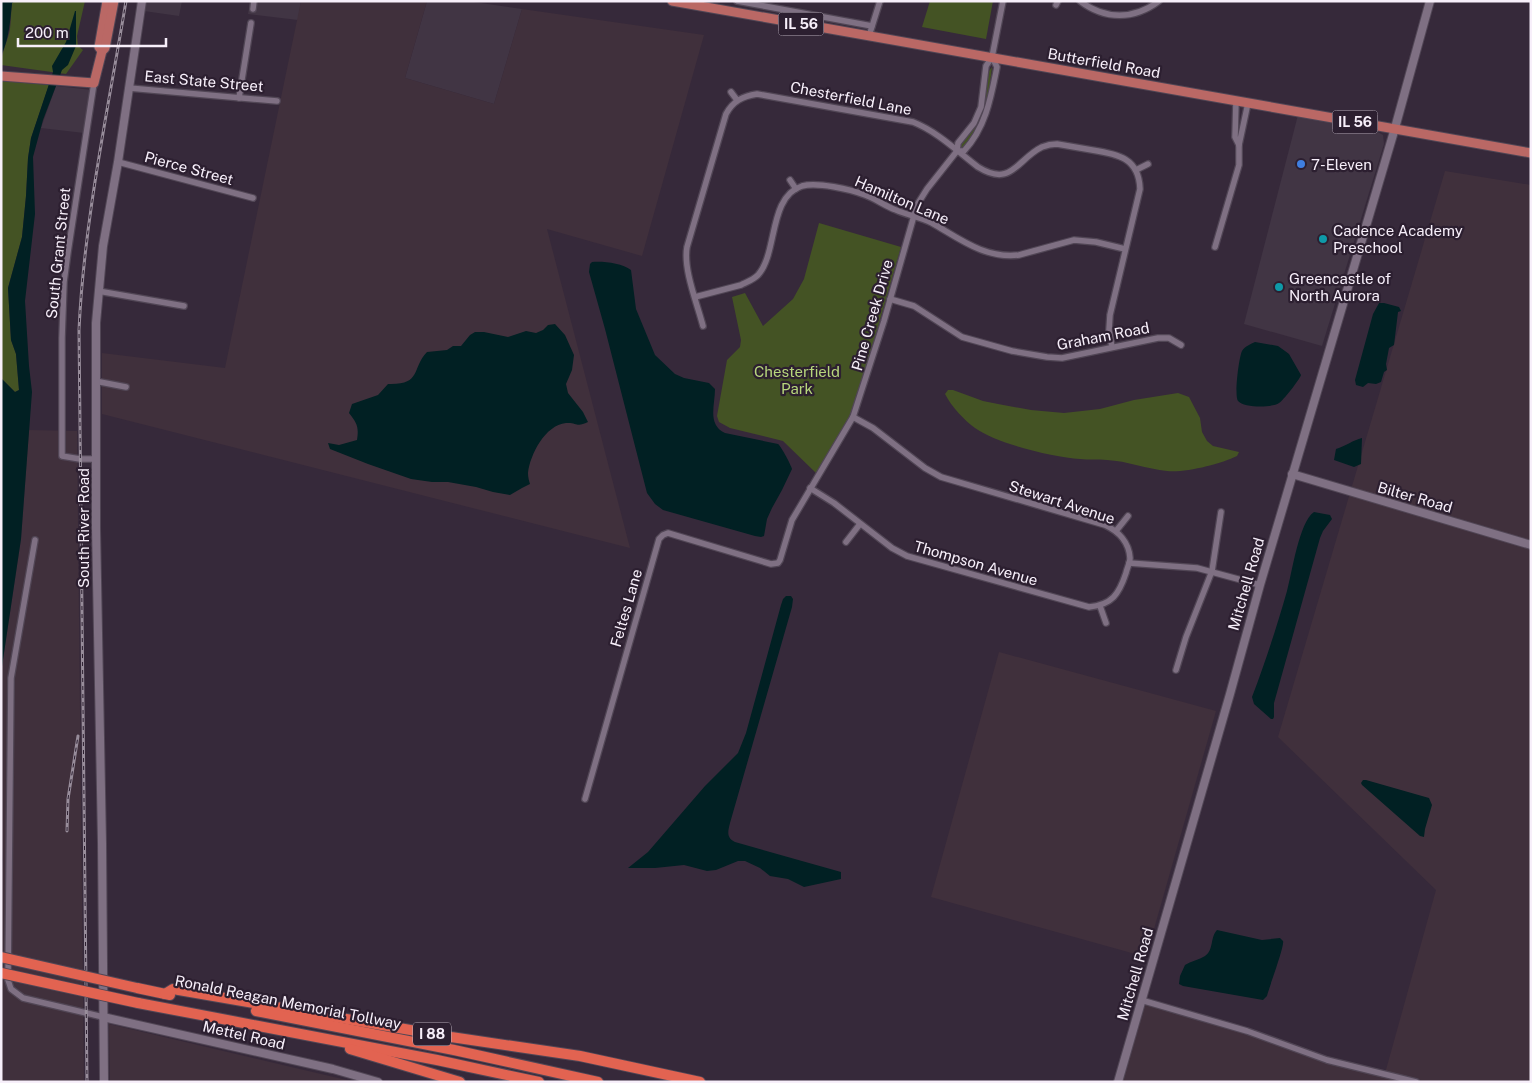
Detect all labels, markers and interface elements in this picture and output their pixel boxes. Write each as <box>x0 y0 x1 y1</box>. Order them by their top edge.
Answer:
road number: IL 56 <box>778 12 824 36</box>
scale bar <box>18 15 165 47</box>
text: 200 m <box>25 24 69 41</box>
street label: Butterfield Road <box>1046 45 1162 81</box>
street label: East State Street <box>144 67 264 95</box>
street label: Chesterfield Lane <box>789 78 913 118</box>
road number: IL 56 <box>1332 110 1378 134</box>
street label: Pierce Street <box>143 148 236 188</box>
place label: 7-Eleven <box>1311 156 1372 173</box>
marker: 7-Eleven <box>1295 158 1307 170</box>
street label: Hamilton Lane <box>852 172 952 228</box>
street label: South Grant Street <box>43 186 73 319</box>
place label: Cadence Academy Preschool <box>1333 222 1463 256</box>
marker: Cadence Academy Preschool <box>1317 233 1329 245</box>
street label: Pine Creek Drive <box>848 257 896 373</box>
place label: Greencastle of North Aurora <box>1289 270 1391 304</box>
marker: Greencastle of North Aurora <box>1273 281 1285 293</box>
street label: Graham Road <box>1055 319 1151 353</box>
park label: Chesterfield Park <box>754 363 840 397</box>
street label: South River Road <box>75 468 92 588</box>
street label: Stewart Avenue <box>1007 477 1117 527</box>
street label: Bilter Road <box>1376 478 1454 516</box>
street label: Mitchell Road <box>1225 536 1267 632</box>
street label: Thompson Avenue <box>912 537 1040 589</box>
street label: Feltes Lane <box>607 567 645 649</box>
street label: Mitchell Road <box>1114 926 1156 1022</box>
street label: Ronald Reagan Memorial Tollway <box>173 972 403 1032</box>
street label: Mettel Road <box>201 1017 287 1053</box>
road number: I 88 <box>413 1022 451 1046</box>

